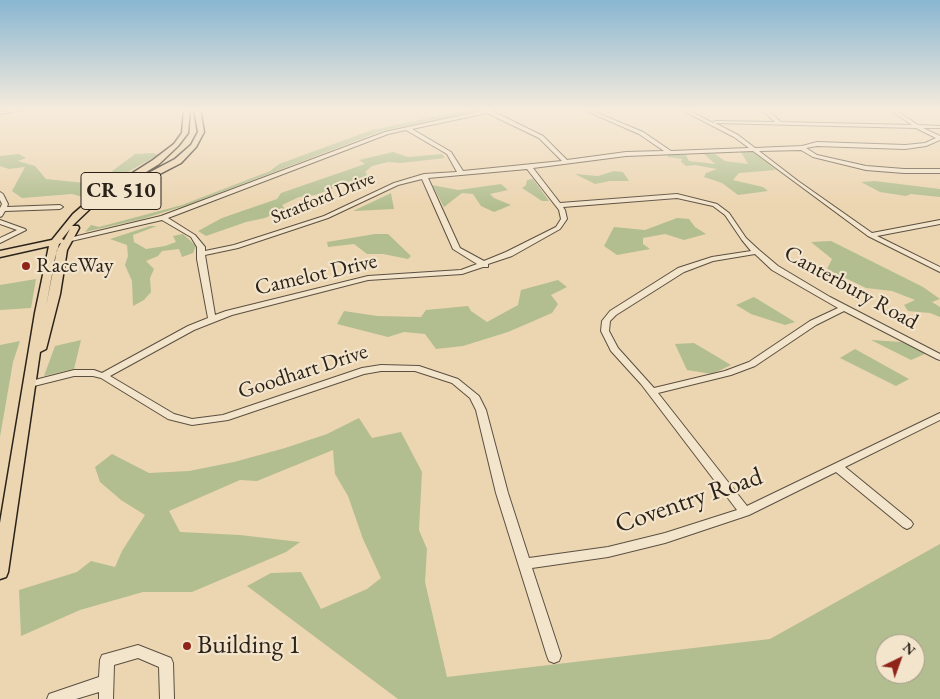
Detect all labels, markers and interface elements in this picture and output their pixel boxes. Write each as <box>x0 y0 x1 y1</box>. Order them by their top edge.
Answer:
street label: Stratford Drive <box>268 167 378 229</box>
road number: CR 510 <box>81 172 161 210</box>
street label: Canterbury Road <box>779 240 923 336</box>
street label: Camelot Drive <box>252 248 380 302</box>
place label: RaceWay <box>36 253 114 279</box>
marker: RaceWay <box>20 260 32 272</box>
street label: Goodhart Drive <box>235 339 371 405</box>
street label: Coventry Road <box>611 461 767 541</box>
place label: Building 1 <box>197 630 301 662</box>
north arrow <box>875 634 925 684</box>
text: N <box>899 638 920 659</box>
marker: Building 1 <box>181 640 193 652</box>

